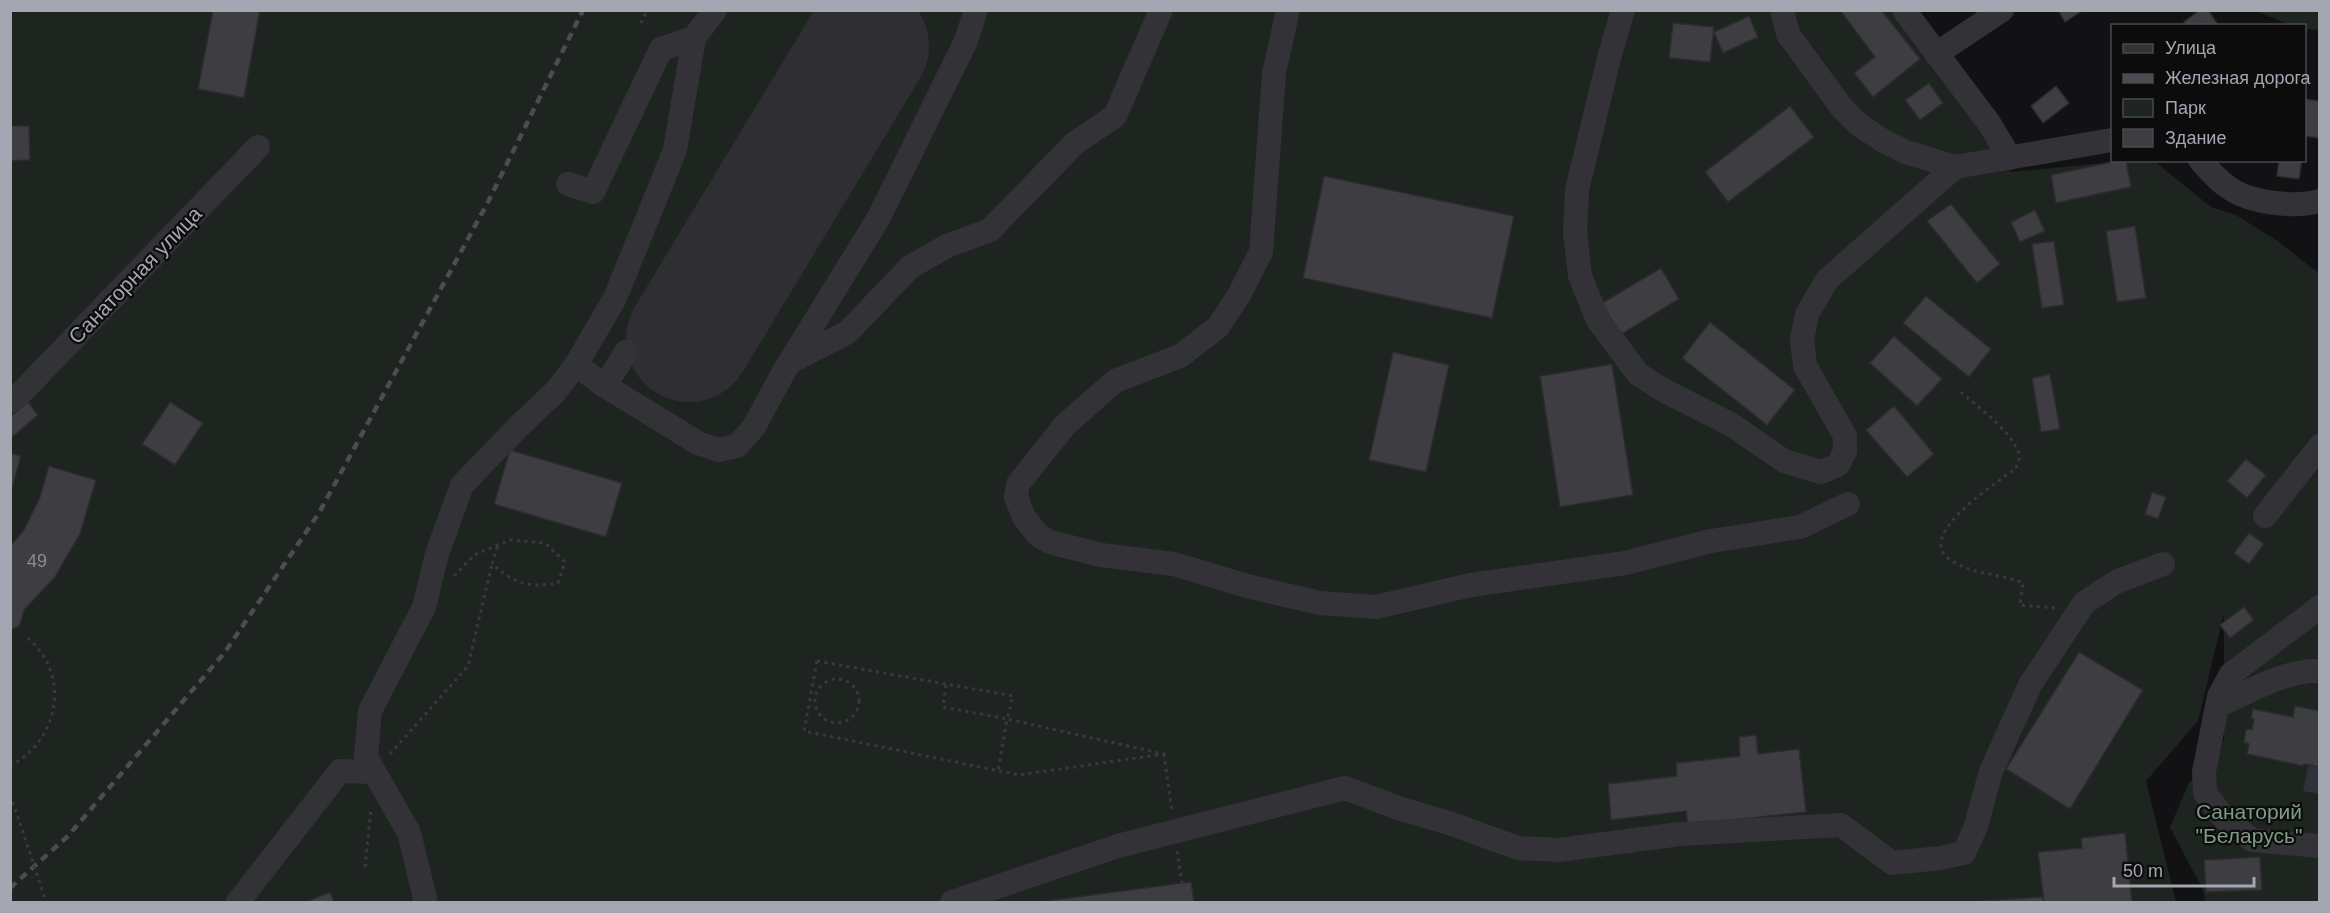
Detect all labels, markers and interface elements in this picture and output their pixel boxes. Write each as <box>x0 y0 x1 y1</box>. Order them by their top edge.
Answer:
legend <box>2111 24 2306 162</box>
text: Улица <box>2165 38 2217 58</box>
text: Железная дорога <box>2165 68 2312 88</box>
text: Парк <box>2165 98 2206 118</box>
text: Здание <box>2165 128 2226 148</box>
street label: Санаторная улица <box>64 202 206 348</box>
house number: 49 <box>27 551 47 571</box>
park label: Санаторий "Беларусь" <box>2196 800 2302 847</box>
scale bar <box>2114 850 2254 888</box>
text: 50 m <box>2123 861 2163 881</box>

